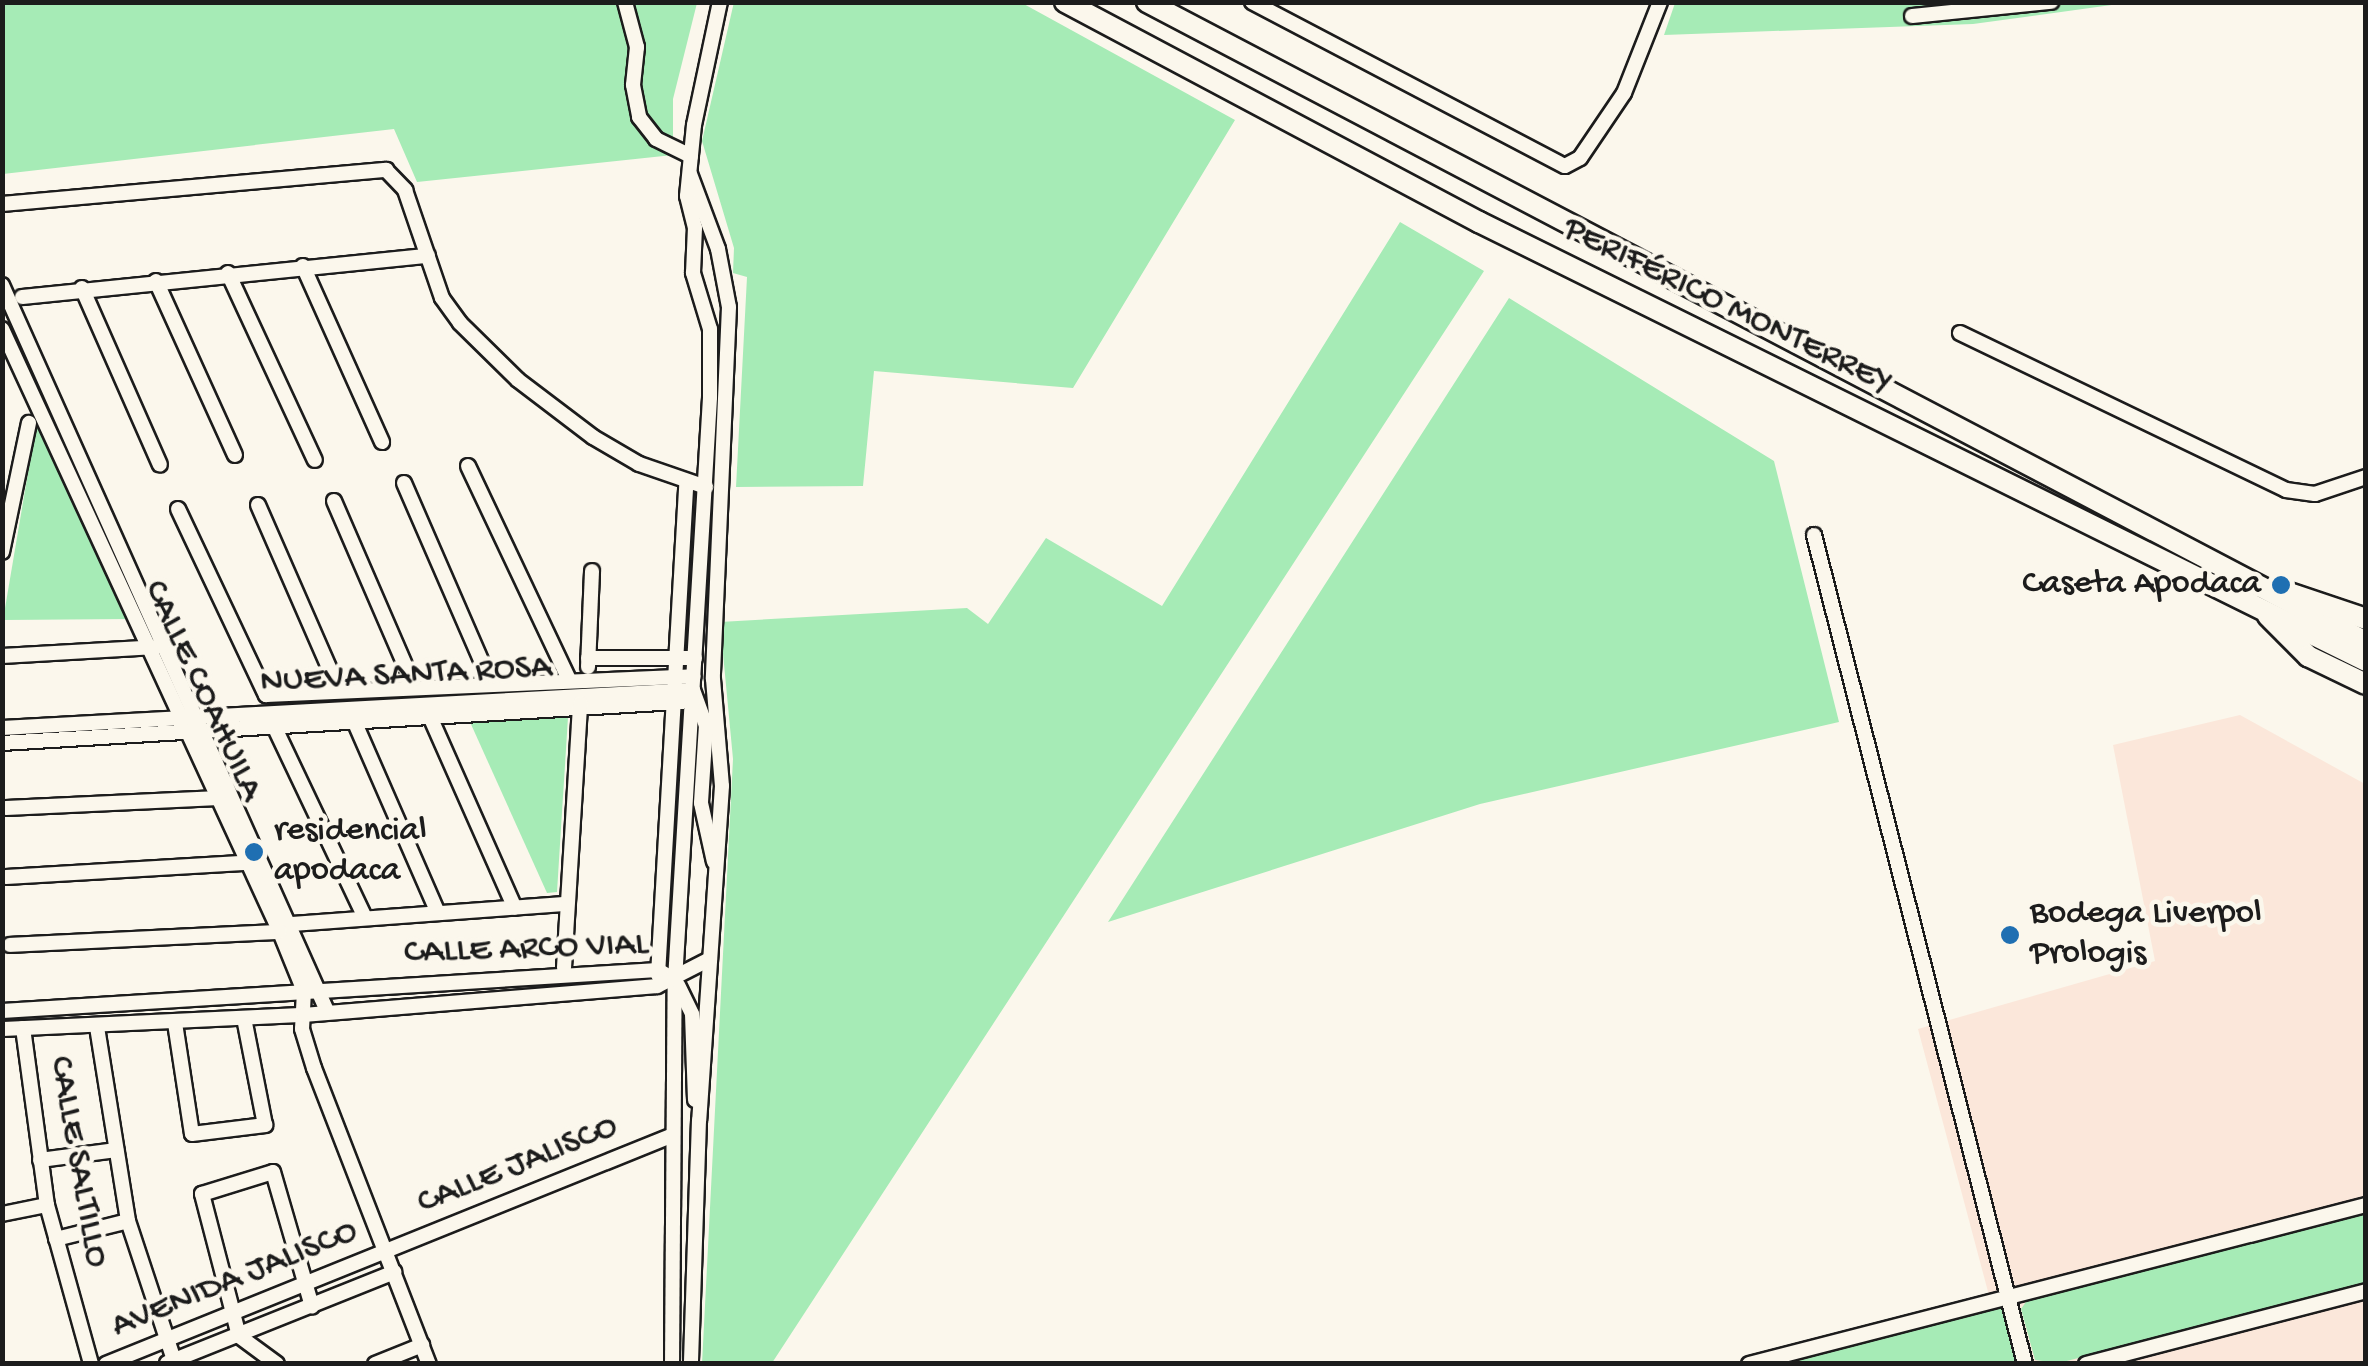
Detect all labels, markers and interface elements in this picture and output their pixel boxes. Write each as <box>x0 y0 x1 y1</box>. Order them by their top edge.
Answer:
street label: PERIFÉRICO MONTERREY <box>1556 209 1898 405</box>
place label: Caseta Apodaca <box>2022 564 2261 606</box>
street label: CALLE COAHUILA <box>133 574 271 808</box>
marker: Caseta Apodaca <box>2270 574 2292 596</box>
street label: NUEVA SANTA ROSA <box>259 647 553 705</box>
place label: residencial apodaca <box>274 811 427 893</box>
marker: residencial apodaca <box>243 841 265 863</box>
place label: Bodega Liverpol Prologis <box>2030 894 2262 976</box>
marker: Bodega Liverpol Prologis <box>1999 924 2021 946</box>
street label: CALLE ARCO VIAL <box>403 925 649 975</box>
street label: CALLE SALTILLO <box>38 1053 116 1271</box>
street label: CALLE JALISCO <box>412 1107 624 1225</box>
street label: AVENIDA JALISCO <box>106 1212 364 1348</box>

